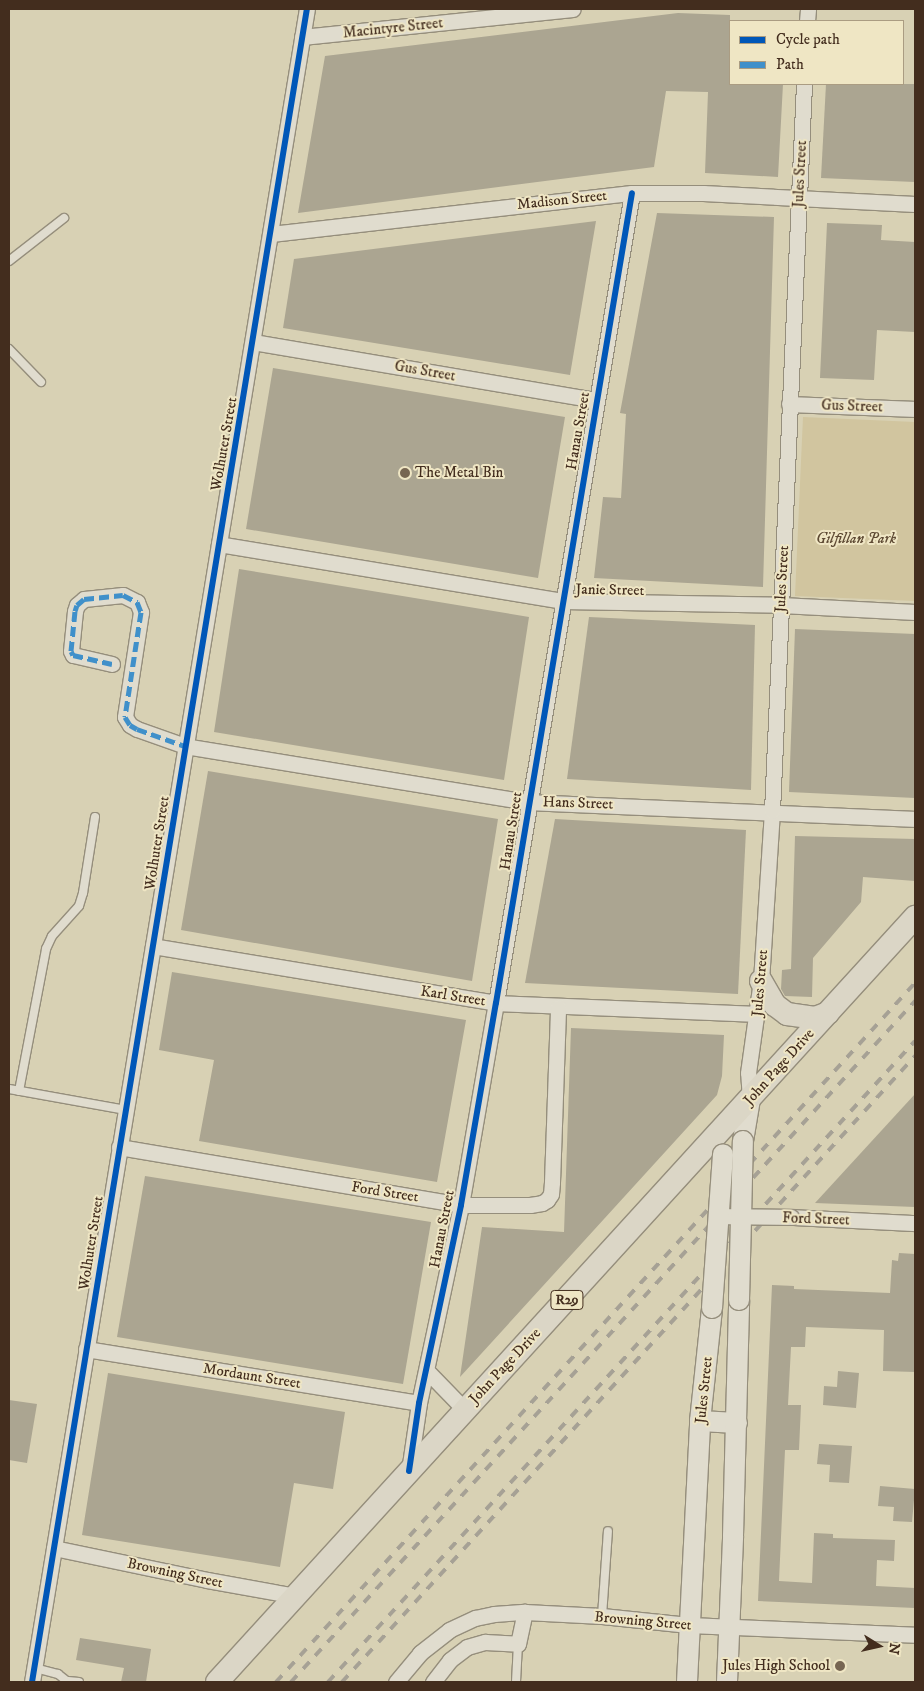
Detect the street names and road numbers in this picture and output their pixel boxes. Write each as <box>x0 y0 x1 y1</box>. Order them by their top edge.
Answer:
street label: Macintyre Street <box>342 14 444 42</box>
street label: Jules Street <box>789 140 811 208</box>
street label: Madison Street <box>516 186 608 214</box>
street label: Gus Street <box>393 357 457 385</box>
street label: Hanau Street <box>562 390 594 472</box>
street label: Wolhuter Street <box>207 396 241 492</box>
street label: Gus Street <box>821 396 883 416</box>
street label: Jules Street <box>771 545 793 613</box>
street label: Janie Street <box>576 580 644 600</box>
street label: Hanau Street <box>496 791 526 871</box>
street label: Hans Street <box>542 793 614 813</box>
street label: Wolhuter Street <box>141 795 173 891</box>
street label: Jules Street <box>748 949 772 1017</box>
street label: Karl Street <box>419 982 487 1010</box>
street label: John Page Drive <box>740 1025 818 1109</box>
street label: Ford Street <box>350 1178 420 1206</box>
street label: Hanau Street <box>426 1188 458 1270</box>
street label: Wolhuter Street <box>75 1195 107 1291</box>
street label: Ford Street <box>782 1209 850 1229</box>
road number: R29 <box>550 1288 584 1312</box>
street label: John Page Drive <box>465 1324 545 1408</box>
street label: Jules Street <box>692 1356 716 1424</box>
street label: Mordaunt Street <box>202 1359 302 1393</box>
street label: Browning Street <box>125 1554 225 1592</box>
street label: Browning Street <box>594 1608 692 1634</box>

